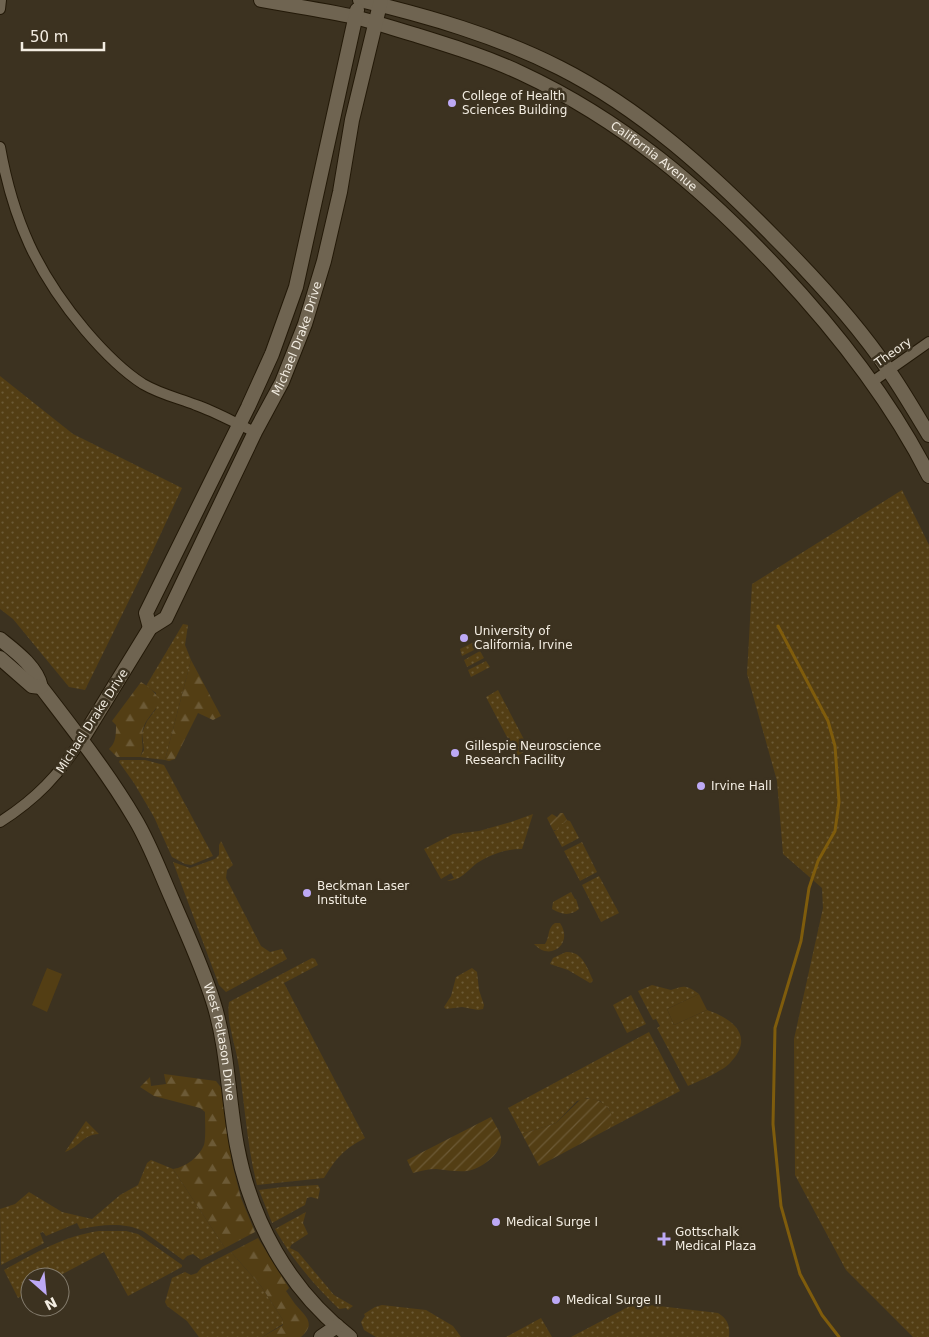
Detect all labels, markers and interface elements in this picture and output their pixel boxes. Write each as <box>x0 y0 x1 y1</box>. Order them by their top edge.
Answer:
scale bar <box>22 20 105 52</box>
text: 50 m <box>30 28 68 46</box>
place label: College of Health Sciences Building <box>462 89 567 117</box>
marker: College of Health Sciences Building <box>446 97 458 109</box>
street label: California Avenue <box>608 118 700 194</box>
street label: Michael Drake Drive <box>269 280 324 398</box>
street label: Theory <box>871 334 914 370</box>
place label: University of California, Irvine <box>474 624 573 652</box>
marker: University of California, Irvine <box>458 632 470 644</box>
street label: Michael Drake Drive <box>53 666 131 776</box>
place label: Gillespie Neuroscience Research Facility <box>465 739 601 767</box>
marker: Gillespie Neuroscience Research Facility <box>449 747 461 759</box>
place label: Irvine Hall <box>711 779 772 793</box>
marker: Irvine Hall <box>695 780 707 792</box>
place label: Beckman Laser Institute <box>317 879 409 907</box>
marker: Beckman Laser Institute <box>301 887 313 899</box>
street label: West Peltason Drive <box>200 981 237 1101</box>
place label: Medical Surge I <box>506 1215 598 1229</box>
marker: Medical Surge I <box>490 1216 502 1228</box>
place label: Gottschalk Medical Plaza <box>675 1225 756 1253</box>
marker: Gottschalk Medical Plaza <box>657 1232 671 1246</box>
north arrow <box>20 1267 70 1317</box>
place label: Medical Surge II <box>566 1293 662 1307</box>
text: N <box>42 1294 60 1313</box>
marker: Medical Surge II <box>550 1294 562 1306</box>

